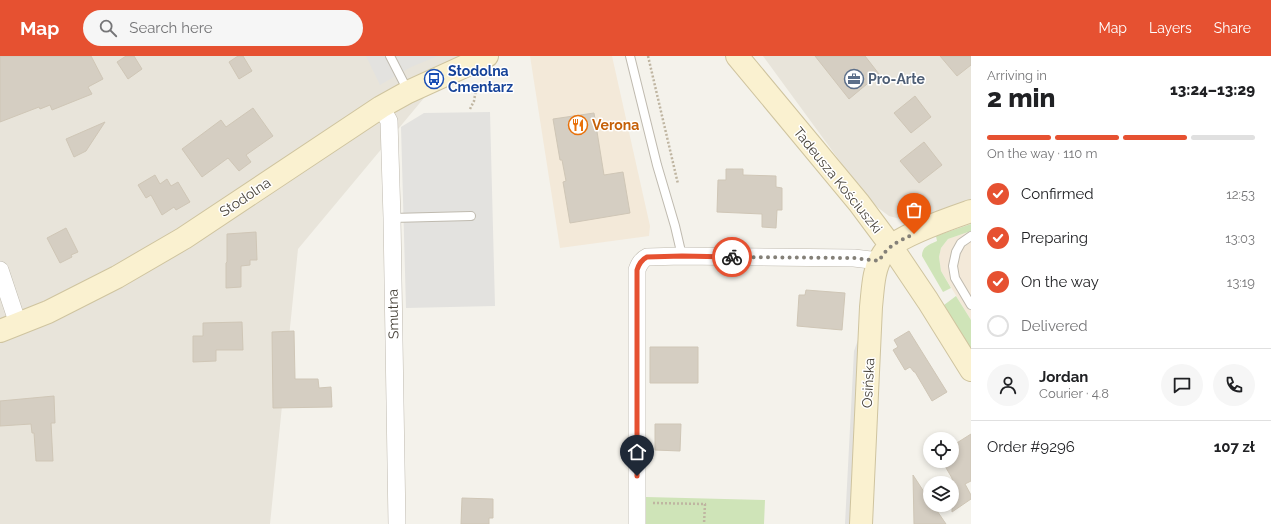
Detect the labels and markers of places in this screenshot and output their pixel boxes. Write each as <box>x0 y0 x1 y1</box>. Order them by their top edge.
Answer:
place label: Stodolna Cmentarz <box>448 63 513 95</box>
bus stop icon: Stodolna Cmentarz <box>423 68 445 90</box>
office icon: Pro-Arte <box>843 68 865 90</box>
place label: Pro-Arte <box>868 71 925 87</box>
restaurant icon: Verona <box>567 114 589 136</box>
place label: Verona <box>592 117 639 133</box>
pin <box>897 193 931 234</box>
pin <box>620 435 654 476</box>

